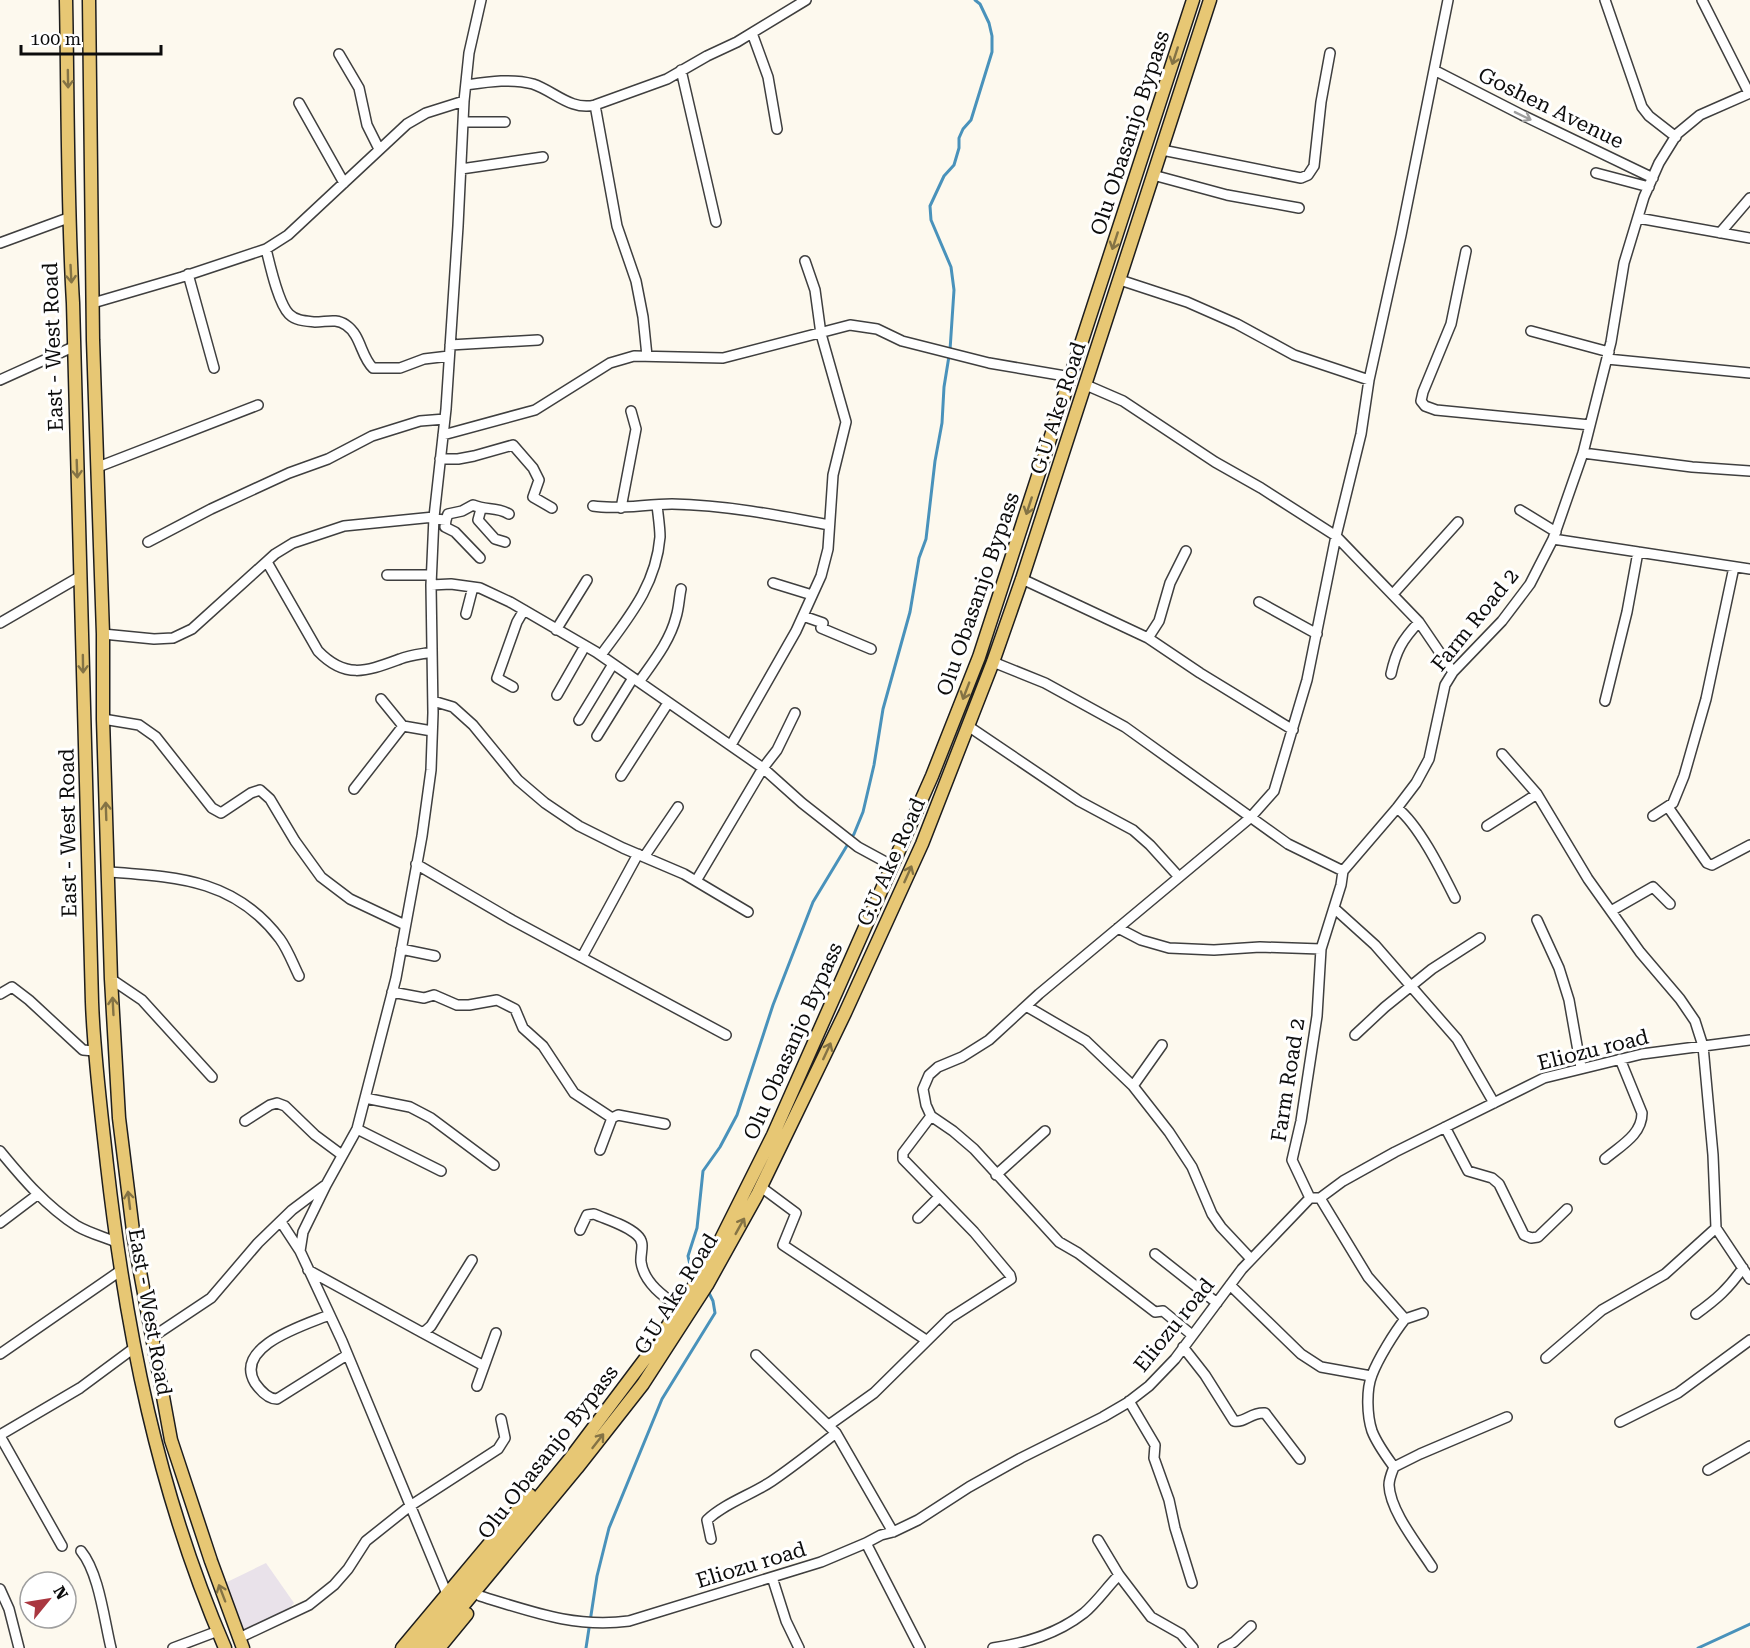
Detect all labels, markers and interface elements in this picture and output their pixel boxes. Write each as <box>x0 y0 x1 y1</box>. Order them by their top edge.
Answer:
scale bar <box>21 18 160 56</box>
text: 100 m <box>30 28 81 49</box>
street label: Olu Obasanjo Bypass <box>1086 28 1174 238</box>
one-way arrow <box>1169 46 1180 65</box>
street label: Goshen Avenue <box>1474 62 1628 154</box>
one-way arrow <box>62 69 73 89</box>
one-way arrow <box>1514 111 1532 122</box>
one-way arrow <box>1109 231 1120 250</box>
street label: East - West Road <box>38 261 68 432</box>
one-way arrow <box>66 264 77 284</box>
street label: G.U Ake Road <box>1025 338 1091 477</box>
one-way arrow <box>71 459 83 479</box>
street label: Olu Obasanjo Bypass <box>932 489 1024 699</box>
one-way arrow <box>1022 496 1033 515</box>
street label: Farm Road 2 <box>1426 564 1524 676</box>
one-way arrow <box>77 654 89 674</box>
one-way arrow <box>959 681 970 700</box>
street label: East - West Road <box>55 748 81 918</box>
street label: G.U Ake Road <box>852 794 930 930</box>
one-way arrow <box>101 802 112 822</box>
one-way arrow <box>903 865 914 883</box>
street label: Olu Obasanjo Bypass <box>739 939 847 1143</box>
one-way arrow <box>107 997 118 1017</box>
street label: Farm Road 2 <box>1266 1017 1310 1143</box>
street label: Eliozu road <box>1535 1024 1652 1075</box>
one-way arrow <box>821 1043 833 1061</box>
one-way arrow <box>123 1191 134 1211</box>
one-way arrow <box>734 1218 746 1235</box>
street label: East - West Road <box>123 1227 177 1398</box>
street label: G.U Ake Road <box>629 1229 723 1359</box>
street label: Eliozu road <box>1129 1273 1219 1377</box>
street label: Olu Obasanjo Bypass <box>473 1360 623 1544</box>
one-way arrow <box>592 1433 605 1449</box>
street label: Eliozu road <box>693 1537 809 1593</box>
north arrow <box>18 1570 78 1630</box>
text: N <box>49 1583 72 1603</box>
one-way arrow <box>216 1585 227 1603</box>

